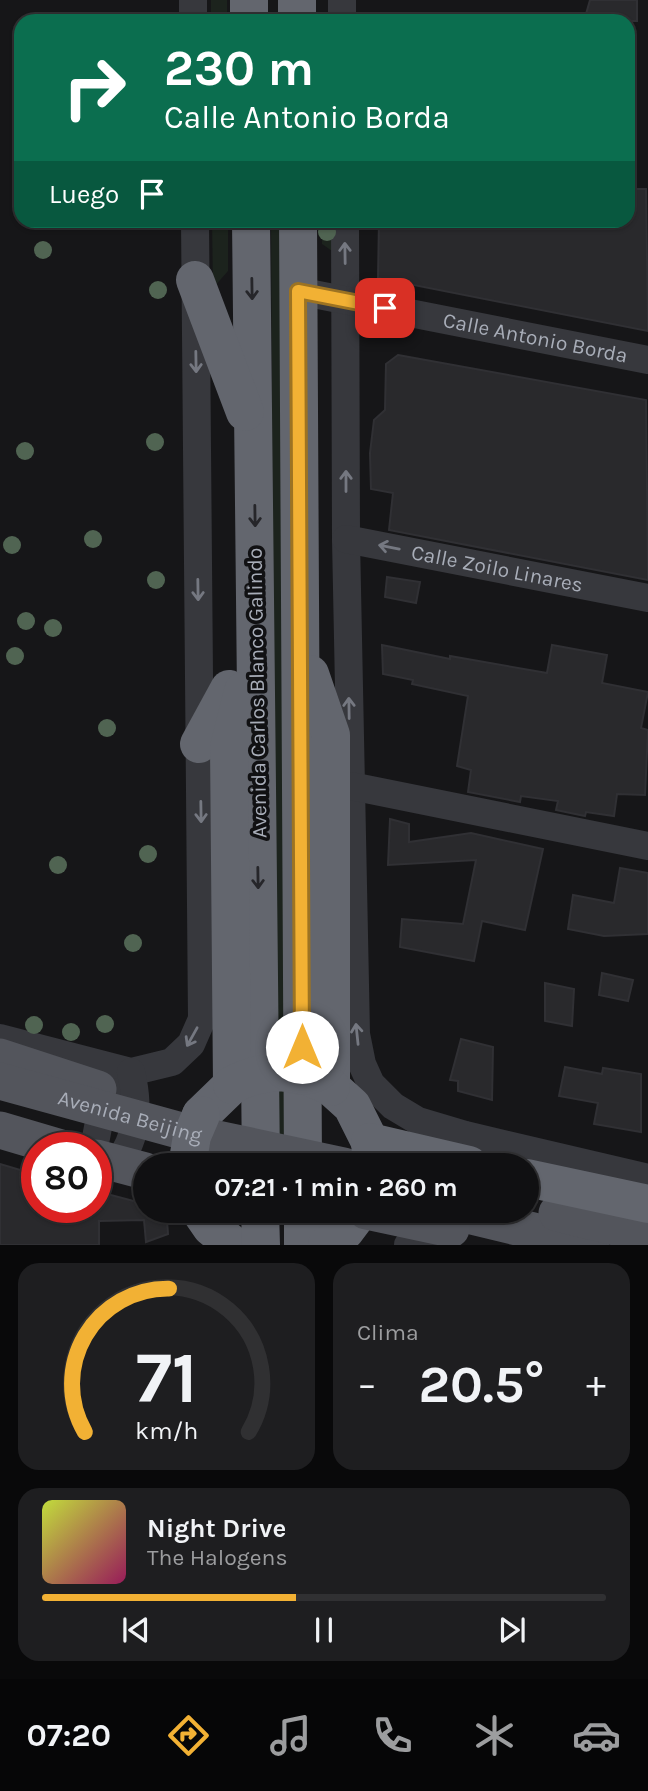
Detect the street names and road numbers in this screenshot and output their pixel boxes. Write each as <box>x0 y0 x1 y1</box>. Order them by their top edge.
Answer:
street label: Calle Antonio Borda <box>441 308 630 368</box>
street label: Calle Zoilo Linares <box>409 540 585 597</box>
street label: Avenida Carlos Blanco Galindo <box>242 548 272 838</box>
street label: Avenida Beijing <box>55 1086 205 1148</box>

